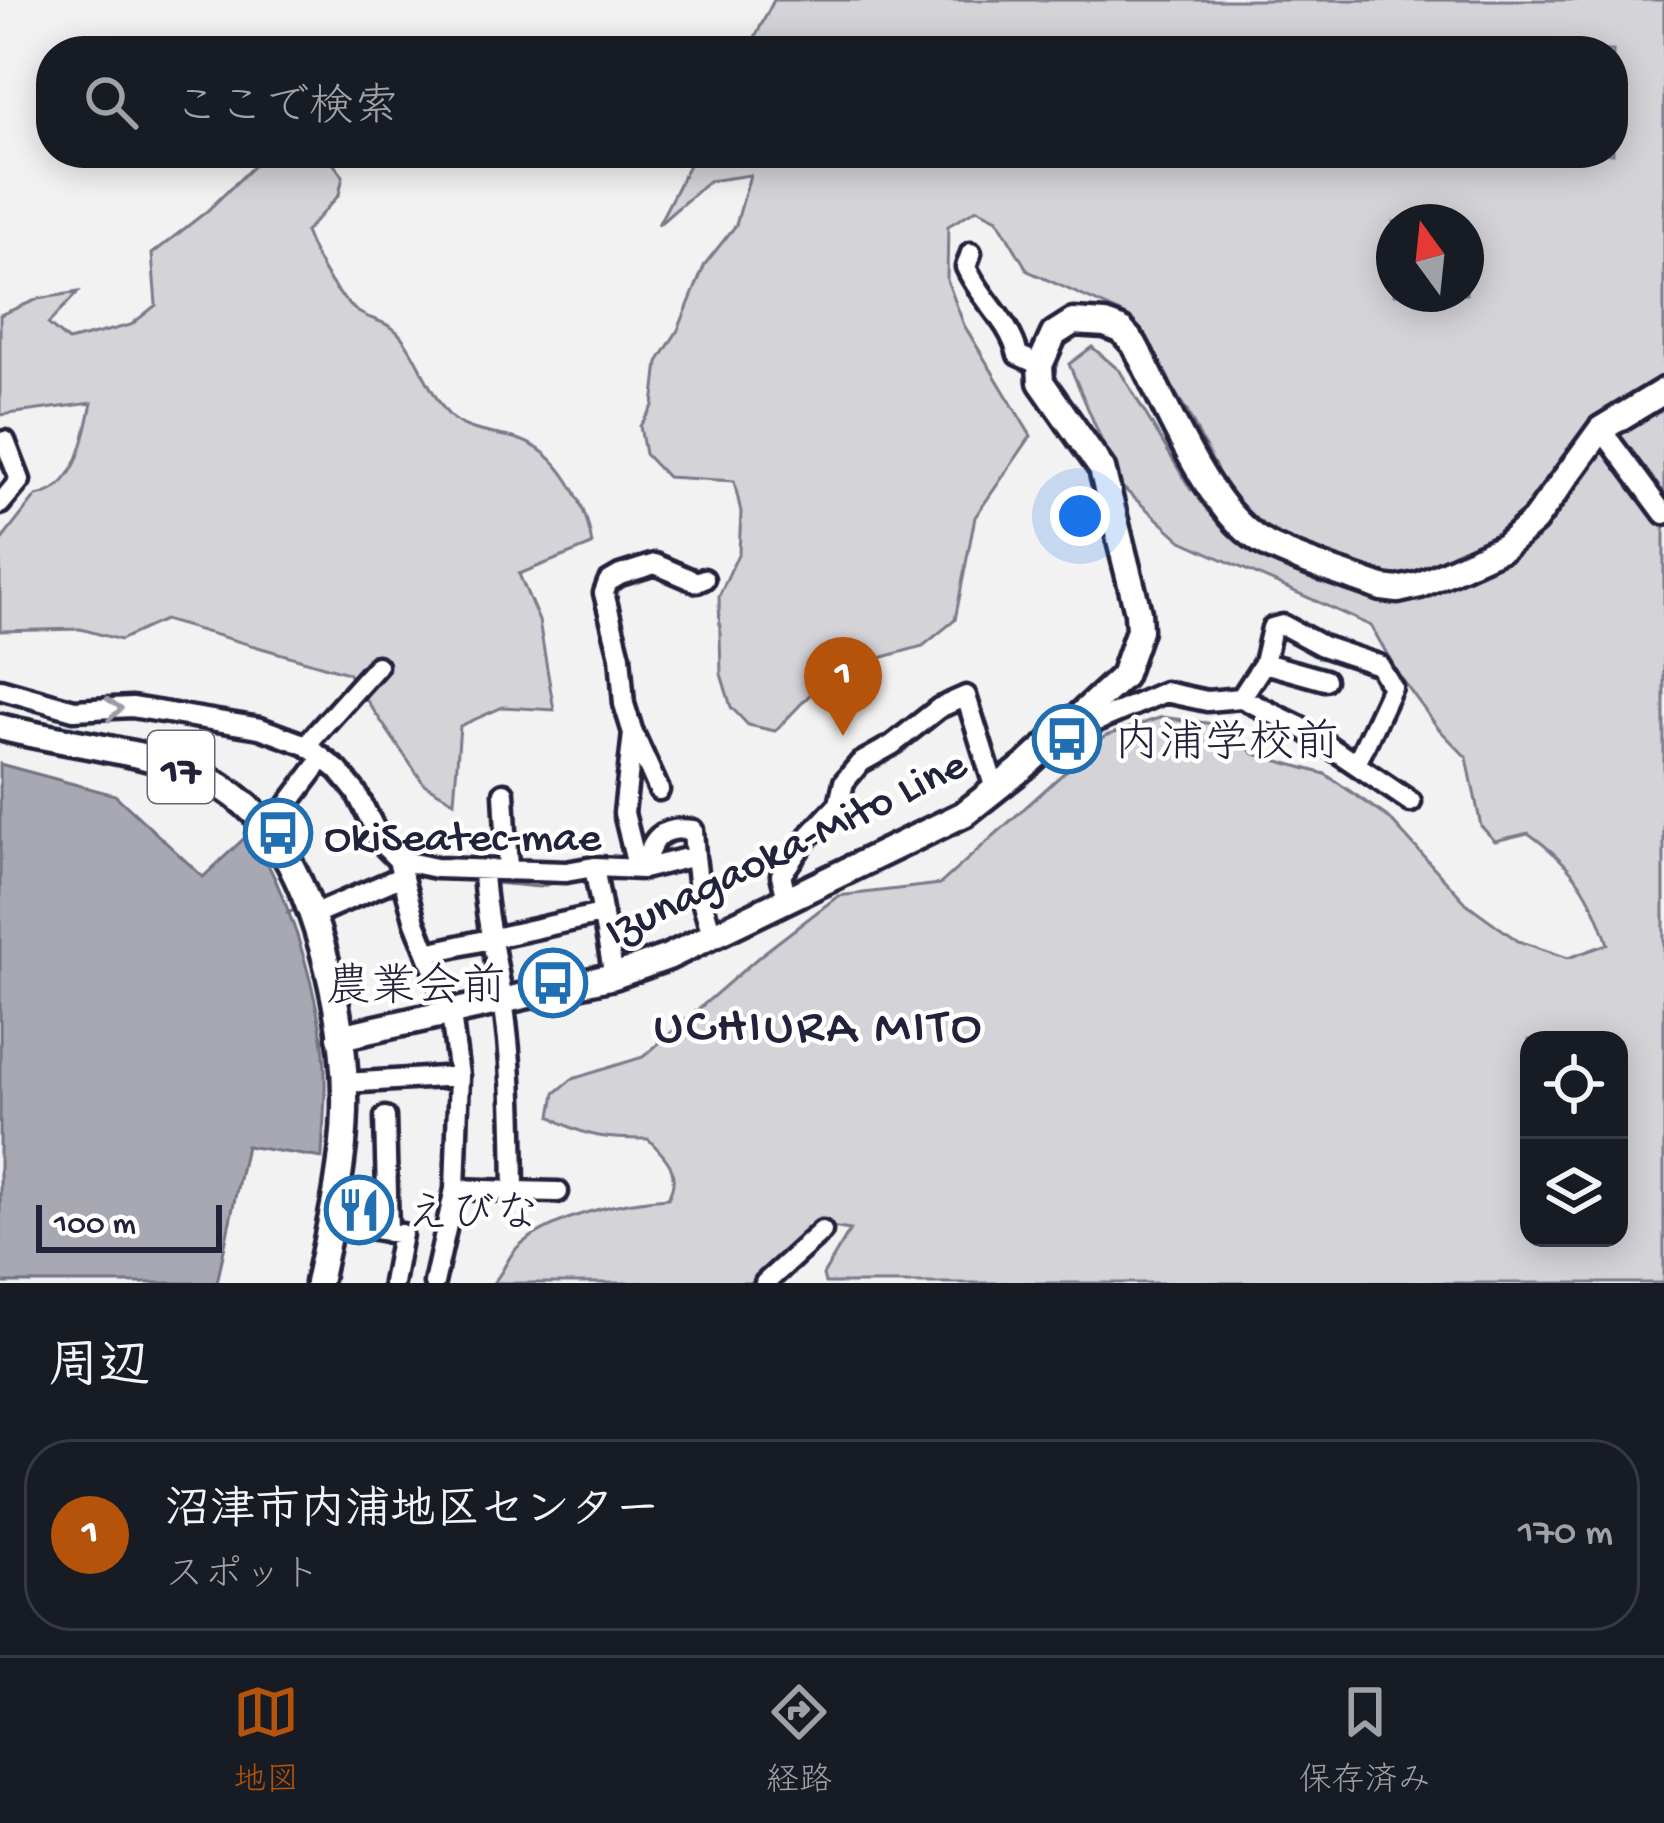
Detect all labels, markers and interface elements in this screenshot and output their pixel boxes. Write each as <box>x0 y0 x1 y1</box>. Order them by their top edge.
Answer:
search box <box>36 36 1628 168</box>
icon: search <box>78 69 144 135</box>
text: ここで検索 <box>174 84 399 137</box>
north arrow <box>1376 204 1484 312</box>
your location <box>1050 486 1110 546</box>
pin: 1 <box>804 637 882 736</box>
one-way arrow <box>105 697 124 722</box>
bus stop icon: 内浦学校前 <box>1032 704 1102 774</box>
place label: 内浦学校前 <box>1114 718 1339 773</box>
road number: 17 <box>148 731 214 803</box>
street label: Izunagaoka-Mito Line <box>598 740 977 961</box>
bus stop icon: OkiSeatec-mae <box>243 798 313 868</box>
place label: OkiSeatec-mae <box>324 814 602 867</box>
bus stop icon: 農業会前 <box>518 948 588 1018</box>
place label: 農業会前 <box>326 962 506 1017</box>
district label: UCHIURA MITO <box>654 1001 984 1061</box>
map controls <box>1520 1031 1628 1247</box>
button: locate <box>1520 1031 1628 1139</box>
button: layers <box>1520 1139 1628 1247</box>
restaurant icon: えびな <box>324 1175 394 1245</box>
place label: えびな <box>406 1191 540 1244</box>
scale bar <box>36 1199 222 1252</box>
text: 100 m <box>54 1207 136 1245</box>
text: 周辺 <box>48 1341 150 1401</box>
text: 沼津市内浦地区センター <box>165 1487 660 1540</box>
text: 1 <box>82 1512 98 1558</box>
text: 170 m <box>1518 1512 1613 1558</box>
text: スポット <box>165 1555 321 1601</box>
tab: 地図 <box>233 1679 299 1802</box>
tab: 経路 <box>766 1679 832 1802</box>
tab: 保存済み <box>1299 1679 1431 1802</box>

